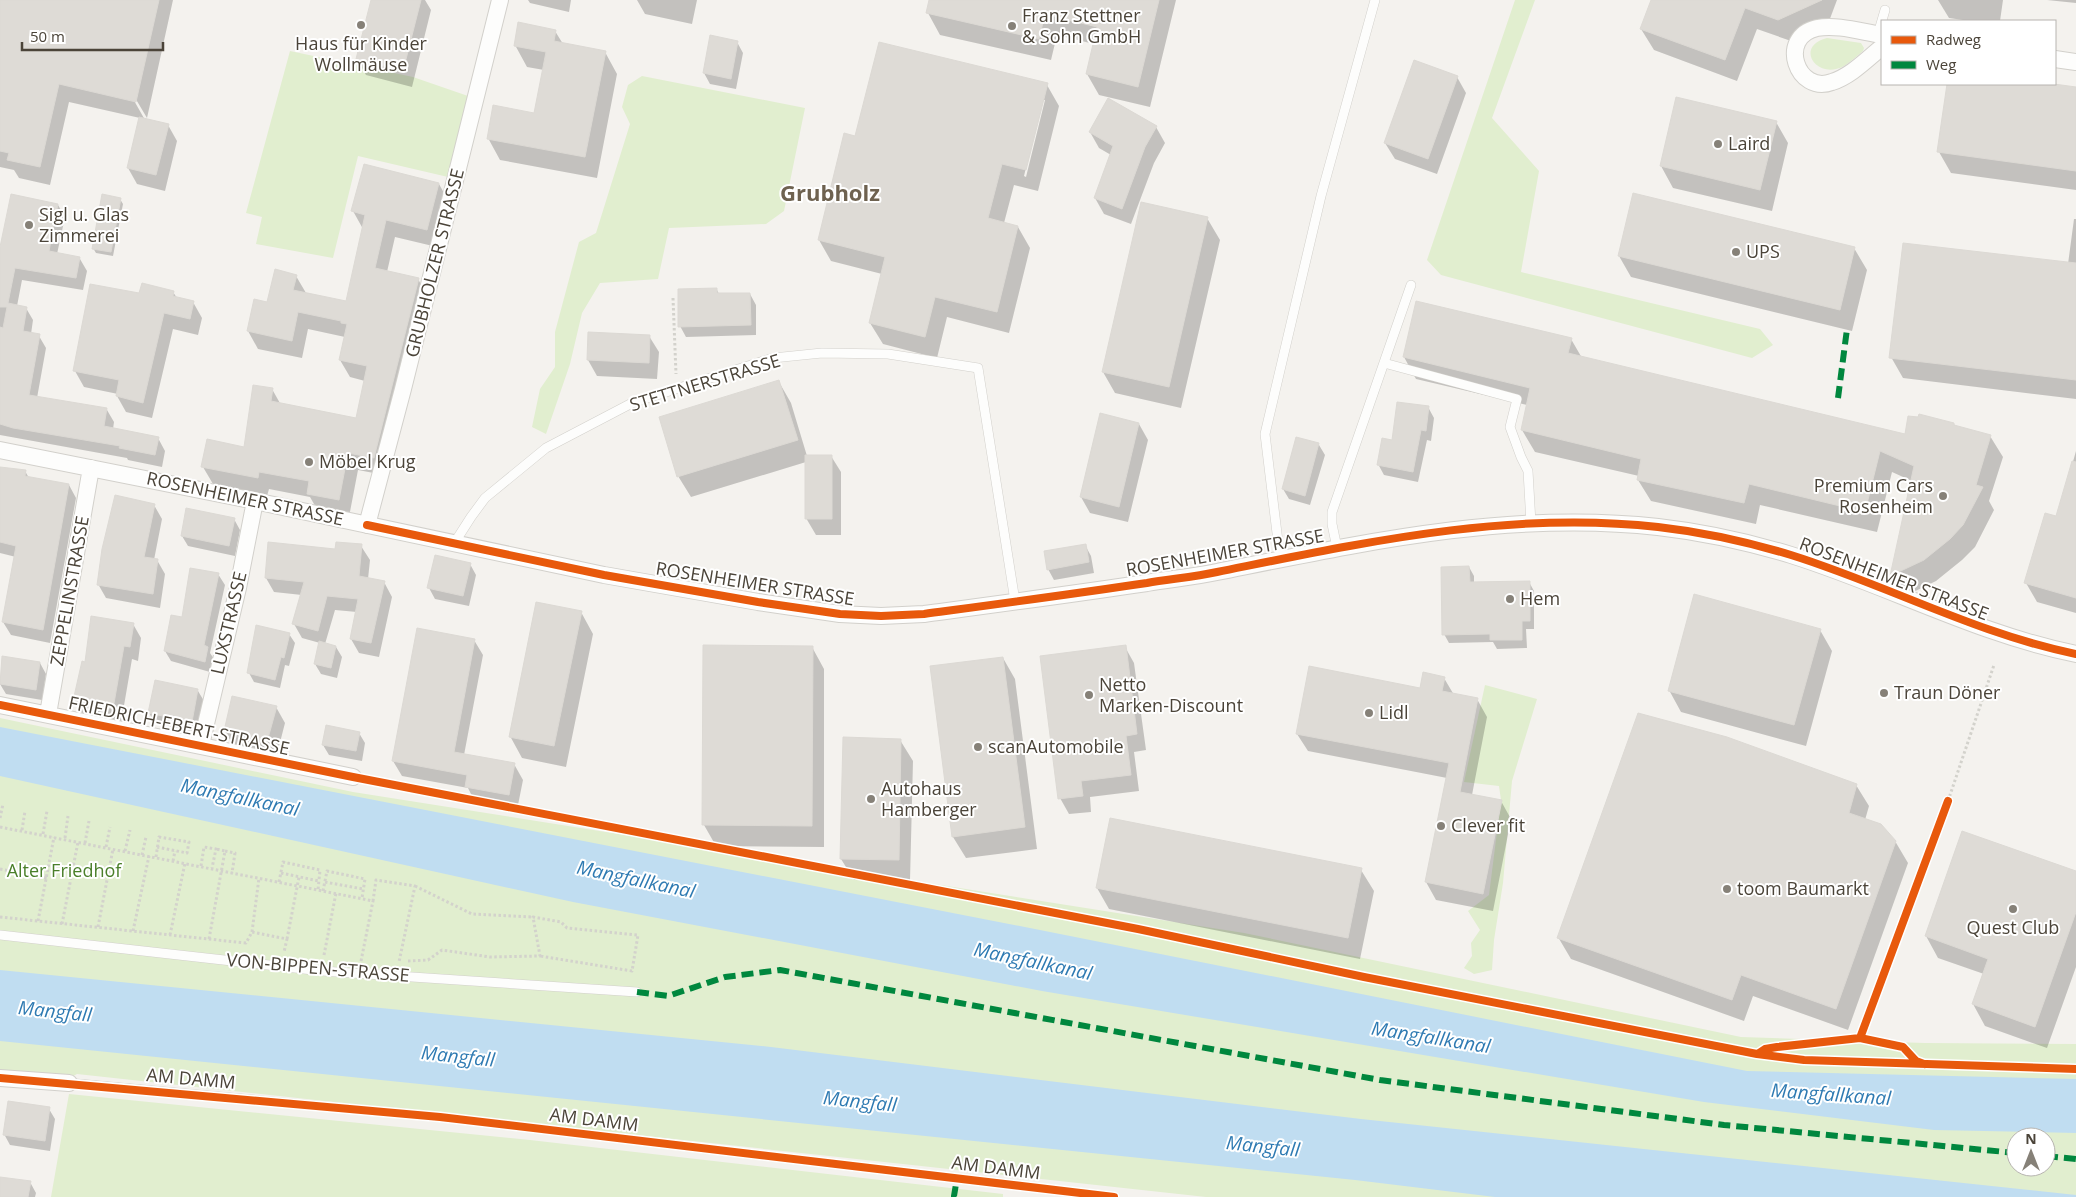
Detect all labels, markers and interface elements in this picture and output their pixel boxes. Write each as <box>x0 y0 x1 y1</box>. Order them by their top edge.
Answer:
place label: Franz Stettner & Sohn GmbH <box>1022 3 1141 48</box>
marker: Haus für Kinder Wollmäuse <box>355 19 367 31</box>
scale bar <box>22 20 164 52</box>
marker: Franz Stettner & Sohn GmbH <box>1006 20 1018 32</box>
legend <box>1881 20 2056 85</box>
text: 50 m <box>30 26 65 46</box>
text: Radweg <box>1926 29 1981 49</box>
place label: Haus für Kinder Wollmäuse <box>295 31 428 76</box>
text: Weg <box>1926 54 1956 74</box>
place label: Laird <box>1728 131 1770 155</box>
marker: Laird <box>1712 138 1724 150</box>
street label: GRUBHOLZER STRASSE <box>399 166 469 360</box>
district label: Grubholz <box>780 177 880 207</box>
place label: Sigl u. Glas Zimmerei <box>39 202 129 247</box>
marker: Sigl u. Glas Zimmerei <box>23 219 35 231</box>
place label: UPS <box>1746 239 1780 263</box>
marker: UPS <box>1730 246 1742 258</box>
street label: STETTNERSTRASSE <box>626 348 783 416</box>
place label: Möbel Krug <box>319 449 416 473</box>
marker: Möbel Krug <box>303 456 315 468</box>
street label: ROSENHEIMER STRASSE <box>144 465 346 531</box>
place label: Premium Cars Rosenheim <box>1814 473 1933 518</box>
marker: Premium Cars Rosenheim <box>1937 490 1949 502</box>
street label: ZEPPELINSTRASSE <box>44 514 94 668</box>
street label: ROSENHEIMER STRASSE <box>1124 523 1326 581</box>
street label: ROSENHEIMER STRASSE <box>1796 531 1992 625</box>
street label: ROSENHEIMER STRASSE <box>654 555 856 611</box>
street label: LUXSTRASSE <box>205 569 252 677</box>
place label: Hem <box>1520 586 1560 610</box>
marker: Hem <box>1504 593 1516 605</box>
place label: Netto Marken-Discount <box>1099 672 1243 717</box>
place label: Traun Döner <box>1894 680 2001 704</box>
marker: Traun Döner <box>1878 687 1890 699</box>
marker: Netto Marken-Discount <box>1083 689 1095 701</box>
street label: FRIEDRICH-EBERT-STRASSE <box>66 690 292 760</box>
place label: Lidl <box>1379 700 1409 724</box>
marker: Lidl <box>1363 707 1375 719</box>
place label: scanAutomobile <box>988 734 1124 758</box>
marker: scanAutomobile <box>972 741 984 753</box>
water label: Mangfallkanal <box>178 772 303 822</box>
place label: Autohaus Hamberger <box>881 776 977 821</box>
marker: Autohaus Hamberger <box>865 793 877 805</box>
place label: Clever fit <box>1451 813 1525 837</box>
marker: Clever fit <box>1435 820 1447 832</box>
water label: Mangfallkanal <box>574 854 699 904</box>
park label: Alter Friedhof <box>7 858 122 882</box>
place label: toom Baumarkt <box>1737 876 1869 900</box>
marker: toom Baumarkt <box>1721 883 1733 895</box>
marker: Quest Club <box>2007 903 2019 915</box>
place label: Quest Club <box>1967 915 2059 939</box>
water label: Mangfallkanal <box>971 936 1096 986</box>
street label: VON-BIPPEN-STRASSE <box>226 947 411 987</box>
water label: Mangfall <box>17 994 94 1028</box>
water label: Mangfallkanal <box>1370 1015 1494 1059</box>
water label: Mangfall <box>420 1039 497 1073</box>
street label: AM DAMM <box>146 1062 237 1094</box>
water label: Mangfallkanal <box>1770 1077 1893 1111</box>
water label: Mangfall <box>822 1084 899 1118</box>
street label: AM DAMM <box>548 1102 640 1136</box>
north arrow <box>2006 1127 2056 1177</box>
water label: Mangfall <box>1225 1129 1302 1163</box>
text: N <box>2025 1129 2037 1148</box>
street label: AM DAMM <box>950 1150 1042 1184</box>

